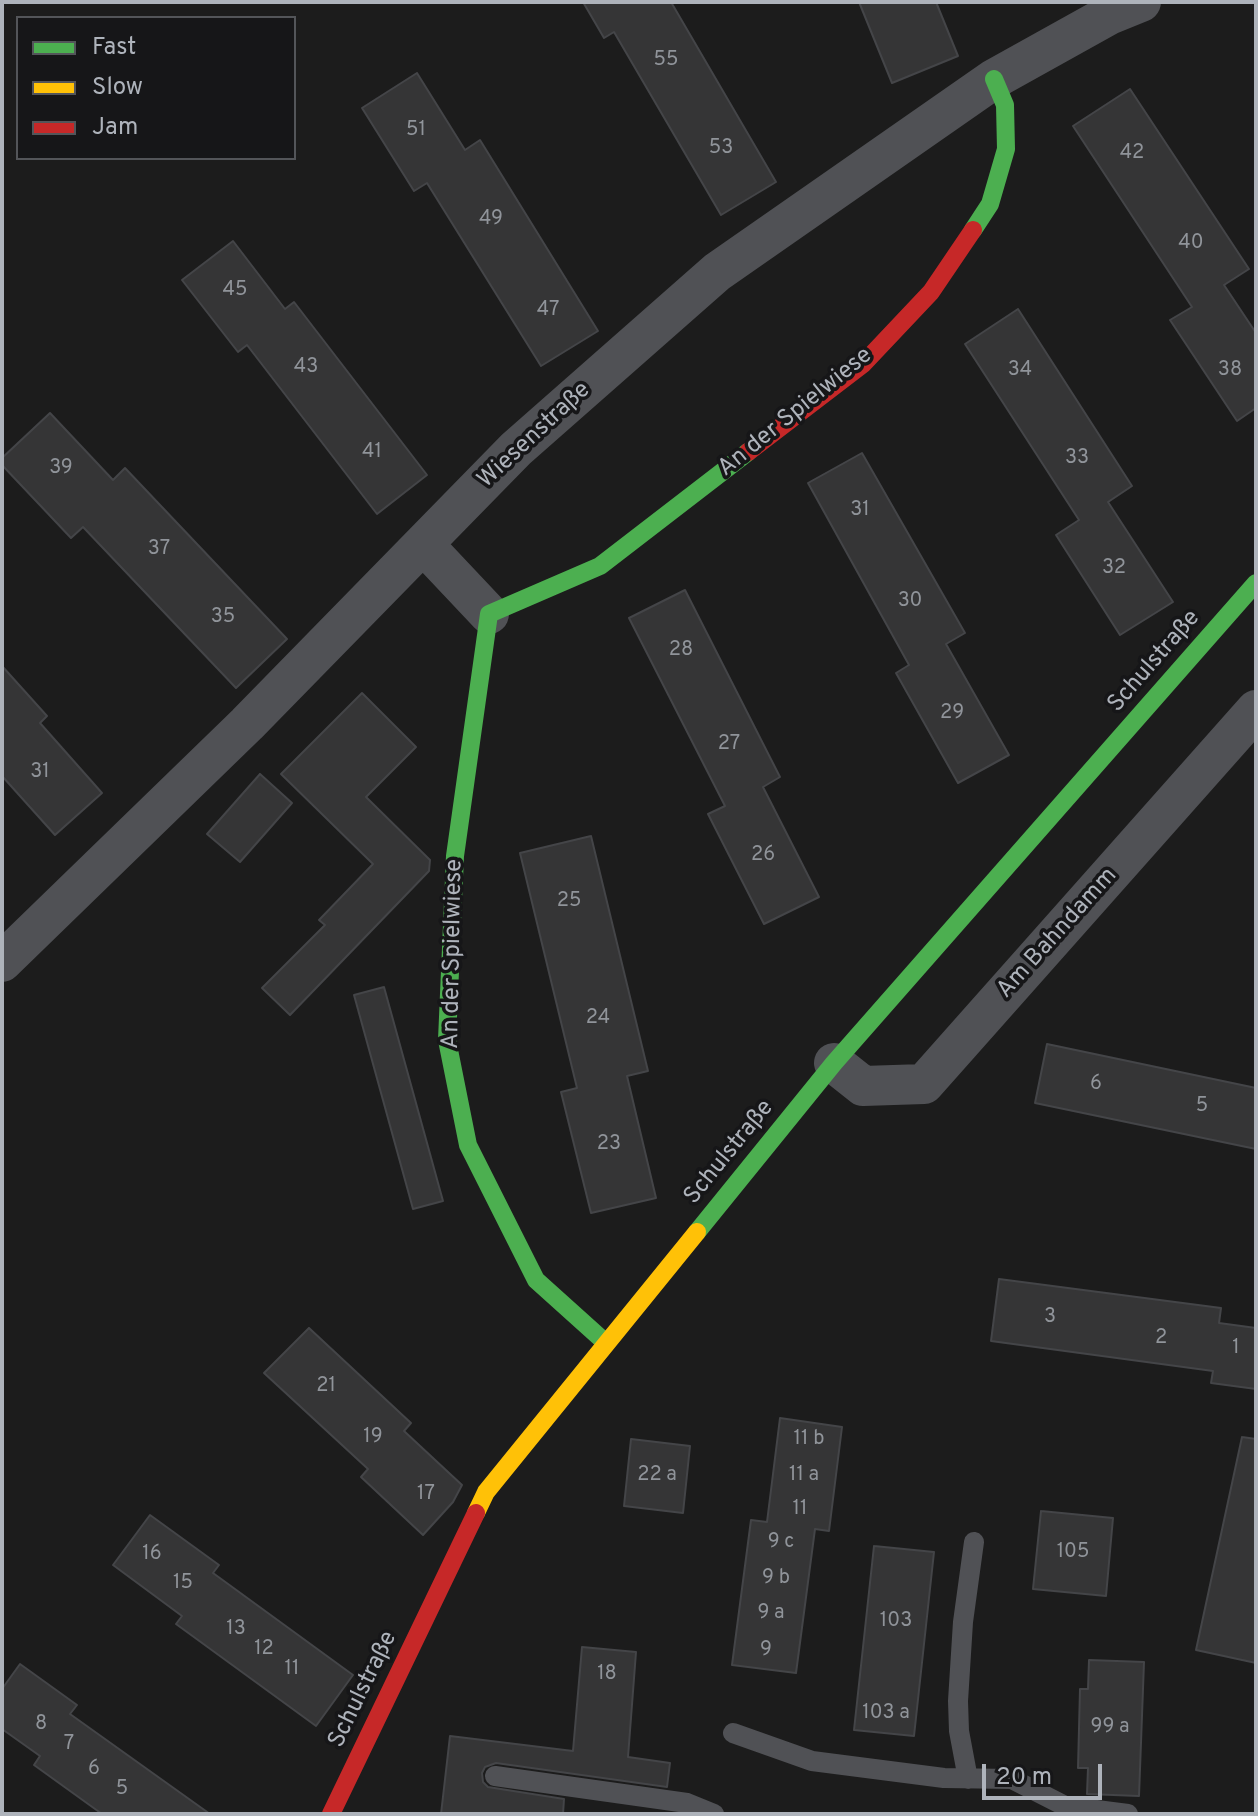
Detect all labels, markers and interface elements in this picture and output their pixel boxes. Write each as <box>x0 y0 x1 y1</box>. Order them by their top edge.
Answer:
legend <box>16 16 296 160</box>
text: Fast <box>92 33 136 63</box>
house number: 55 <box>654 49 678 73</box>
text: Slow <box>92 73 143 103</box>
text: Jam <box>92 113 138 143</box>
house number: 51 <box>406 119 426 143</box>
house number: 53 <box>709 137 733 161</box>
house number: 42 <box>1120 142 1144 166</box>
house number: 49 <box>479 208 503 232</box>
house number: 40 <box>1178 232 1204 256</box>
house number: 45 <box>223 279 247 303</box>
house number: 47 <box>537 299 559 323</box>
street label: An der Spielwiese <box>713 342 879 484</box>
house number: 43 <box>294 356 318 380</box>
house number: 34 <box>1008 359 1032 383</box>
house number: 38 <box>1218 359 1242 383</box>
street label: Wiesenstraße <box>473 377 597 495</box>
house number: 41 <box>362 441 382 465</box>
house number: 33 <box>1065 447 1089 471</box>
house number: 39 <box>49 457 73 481</box>
house number: 31 <box>850 499 870 523</box>
house number: 37 <box>148 538 170 562</box>
house number: 32 <box>1102 557 1126 581</box>
house number: 30 <box>898 590 922 614</box>
street label: Schulstraße <box>1103 605 1207 719</box>
house number: 35 <box>211 606 235 630</box>
house number: 28 <box>669 639 693 663</box>
house number: 29 <box>940 702 964 726</box>
house number: 27 <box>718 733 740 757</box>
house number: 31 <box>30 761 50 785</box>
house number: 26 <box>751 844 775 868</box>
street label: An der Spielwiese <box>438 859 470 1049</box>
street label: Am Bahndamm <box>992 863 1124 1005</box>
house number: 25 <box>557 890 581 914</box>
house number: 24 <box>586 1007 610 1031</box>
house number: 6 <box>1090 1073 1102 1097</box>
street label: Schulstraße <box>679 1095 781 1211</box>
house number: 5 <box>1196 1095 1208 1119</box>
house number: 23 <box>597 1133 621 1157</box>
house number: 3 <box>1044 1306 1056 1330</box>
house number: 2 <box>1155 1327 1167 1351</box>
house number: 1 <box>1232 1337 1240 1361</box>
house number: 21 <box>316 1375 336 1399</box>
house number: 19 <box>363 1426 383 1450</box>
house number: 11 b <box>794 1428 824 1452</box>
house number: 22 a <box>637 1464 677 1488</box>
house number: 11 a <box>789 1464 819 1488</box>
house number: 17 <box>417 1483 435 1507</box>
house number: 11 <box>793 1498 807 1522</box>
house number: 9 c <box>768 1531 794 1555</box>
house number: 105 <box>1057 1541 1089 1565</box>
house number: 16 <box>142 1543 162 1567</box>
house number: 9 b <box>762 1567 790 1591</box>
house number: 15 <box>173 1572 193 1596</box>
house number: 9 a <box>757 1602 785 1626</box>
house number: 103 <box>880 1610 912 1634</box>
house number: 13 <box>226 1618 246 1642</box>
street label: Schulstraße <box>323 1627 405 1753</box>
house number: 12 <box>254 1638 274 1662</box>
house number: 9 <box>760 1639 772 1663</box>
house number: 11 <box>285 1658 299 1682</box>
house number: 18 <box>597 1663 617 1687</box>
house number: 103 a <box>862 1702 910 1726</box>
house number: 8 <box>35 1713 47 1737</box>
house number: 99 a <box>1090 1716 1130 1740</box>
house number: 7 <box>64 1733 74 1757</box>
scale bar <box>986 1748 1106 1798</box>
house number: 6 <box>88 1758 100 1782</box>
text: 20 m <box>996 1763 1052 1793</box>
house number: 5 <box>116 1778 128 1802</box>

